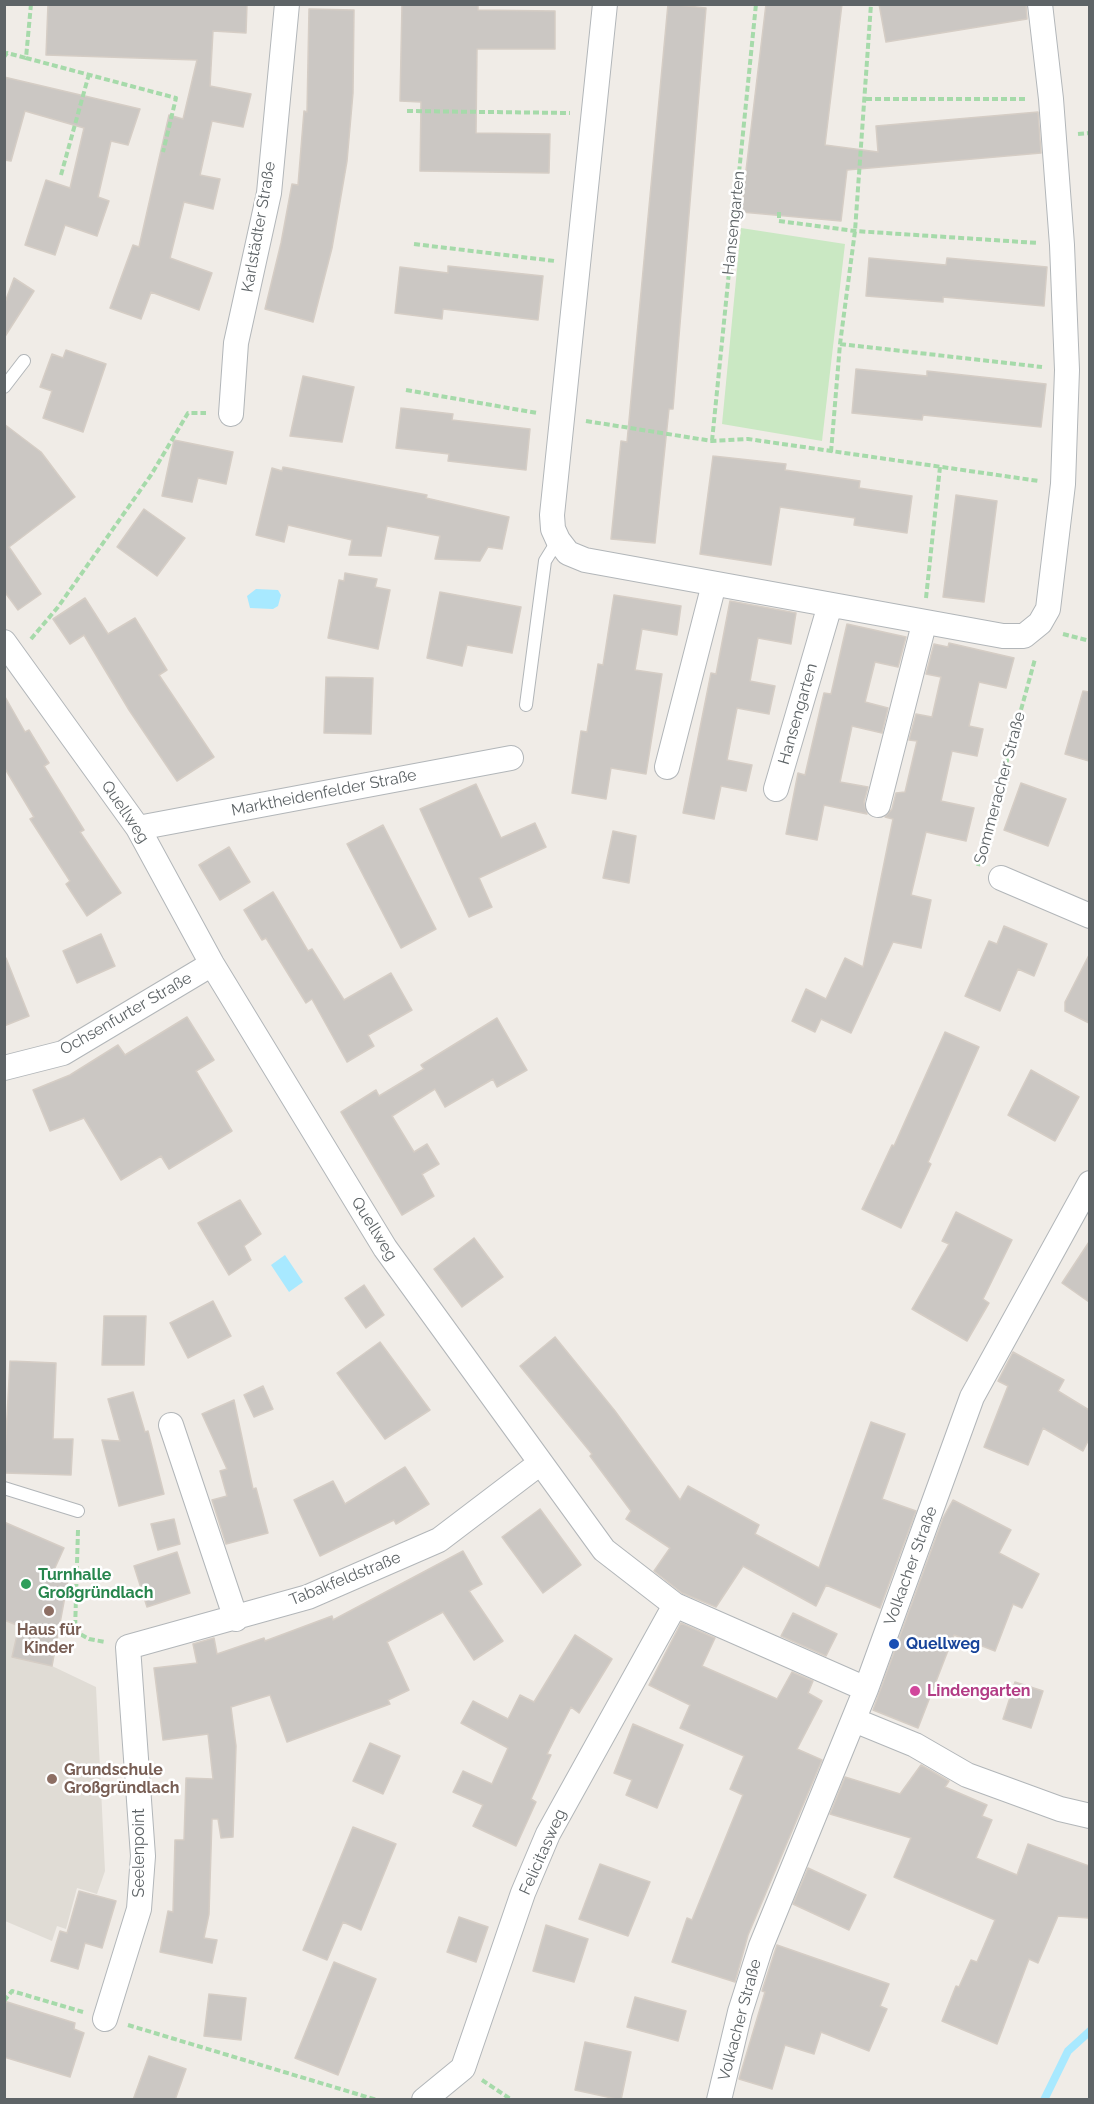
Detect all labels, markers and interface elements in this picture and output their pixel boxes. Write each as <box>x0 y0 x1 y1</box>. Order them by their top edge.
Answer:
street label: Karlstädter Straße <box>238 160 280 294</box>
street label: Hansengarten <box>719 170 749 276</box>
street label: Hansengarten <box>774 661 822 767</box>
street label: Sommeracher Straße <box>970 710 1030 866</box>
street label: Marktheidenfelder Straße <box>230 766 418 820</box>
street label: Quellweg <box>97 777 153 847</box>
street label: Ochsenfurter Straße <box>57 969 195 1059</box>
street label: Quellweg <box>347 1194 401 1264</box>
street label: Volkacher Straße <box>881 1504 941 1628</box>
street label: Tabakfeldstraße <box>287 1548 403 1610</box>
place label: Turnhalle Großgründlach <box>38 1565 153 1603</box>
marker: Turnhalle Großgründlach <box>19 1577 33 1591</box>
marker: Haus für Kinder <box>42 1604 56 1618</box>
place label: Haus für Kinder <box>17 1620 81 1658</box>
place label: Quellweg <box>906 1634 980 1654</box>
marker: Quellweg <box>887 1637 901 1651</box>
place label: Lindengarten <box>927 1681 1030 1701</box>
marker: Lindengarten <box>908 1684 922 1698</box>
place label: Grundschule Großgründlach <box>64 1760 179 1798</box>
marker: Grundschule Großgründlach <box>45 1772 59 1786</box>
street label: Felicitasweg <box>516 1806 570 1898</box>
street label: Seelenpoint <box>129 1808 149 1898</box>
street label: Volkacher Straße <box>714 1957 766 2083</box>

